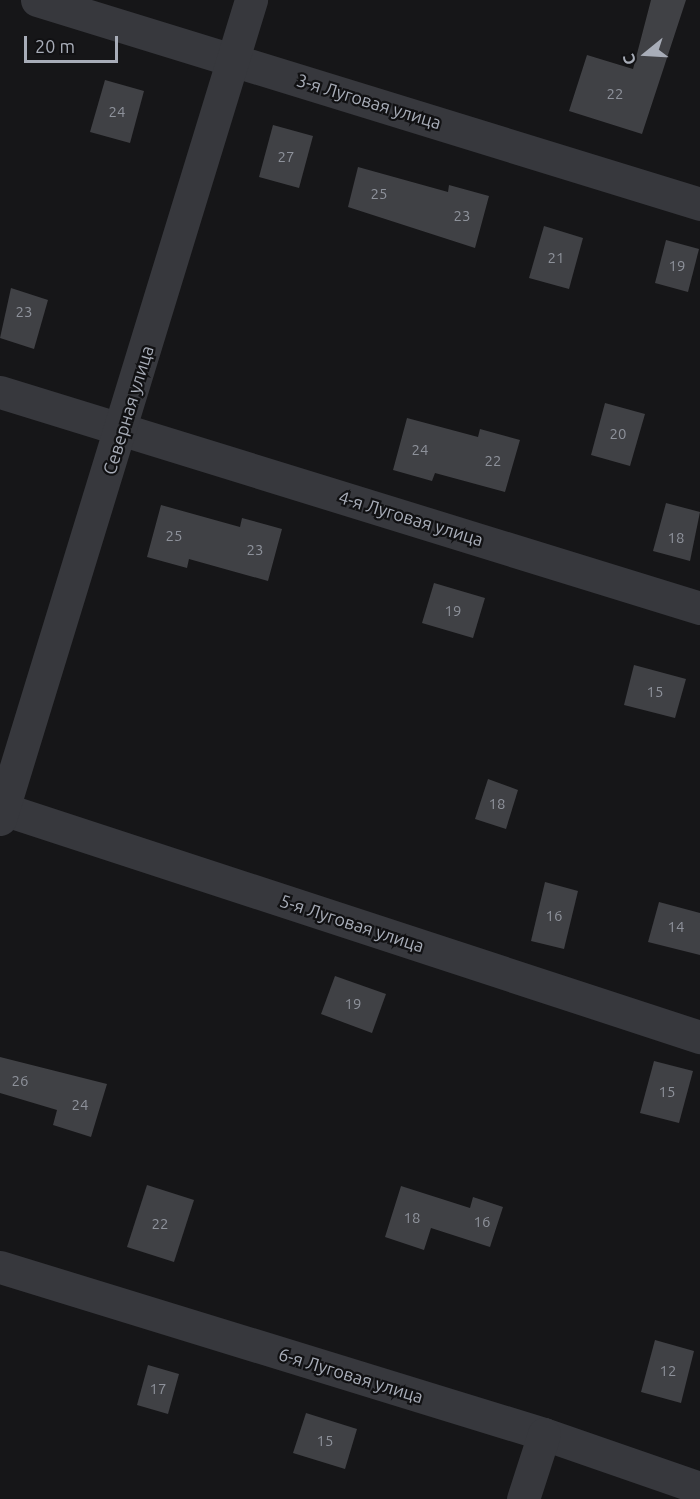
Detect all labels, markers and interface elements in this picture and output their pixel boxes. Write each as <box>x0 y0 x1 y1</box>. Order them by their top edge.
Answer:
scale bar <box>27 24 122 62</box>
north arrow <box>616 24 676 84</box>
text: 20 m <box>35 36 75 56</box>
text: С <box>619 52 639 67</box>
street label: 3-я Луговая улица <box>294 69 444 133</box>
house number: 22 <box>607 85 623 103</box>
house number: 24 <box>109 103 125 121</box>
house number: 27 <box>278 148 294 166</box>
house number: 25 <box>371 185 387 203</box>
house number: 23 <box>454 207 470 225</box>
house number: 21 <box>548 249 564 267</box>
house number: 19 <box>669 257 685 275</box>
house number: 23 <box>16 303 32 321</box>
street label: Северная улица <box>98 343 158 477</box>
house number: 20 <box>610 425 626 443</box>
house number: 24 <box>412 441 428 459</box>
house number: 22 <box>485 452 501 470</box>
street label: 4-я Луговая улица <box>336 486 486 550</box>
house number: 25 <box>166 527 182 545</box>
house number: 18 <box>668 529 684 547</box>
house number: 23 <box>247 541 263 559</box>
house number: 19 <box>445 602 461 620</box>
house number: 15 <box>647 683 663 701</box>
house number: 18 <box>489 795 505 813</box>
street label: 5-я Луговая улица <box>277 889 427 957</box>
house number: 16 <box>546 907 562 925</box>
house number: 14 <box>668 918 684 936</box>
house number: 19 <box>345 995 361 1013</box>
house number: 26 <box>12 1072 28 1090</box>
house number: 15 <box>659 1083 675 1101</box>
house number: 24 <box>72 1096 88 1114</box>
house number: 18 <box>404 1209 420 1227</box>
house number: 16 <box>474 1213 490 1231</box>
house number: 22 <box>152 1215 168 1233</box>
street label: 6-я Луговая улица <box>276 1343 426 1407</box>
house number: 12 <box>660 1362 676 1380</box>
house number: 17 <box>150 1380 166 1398</box>
house number: 15 <box>317 1432 333 1450</box>

